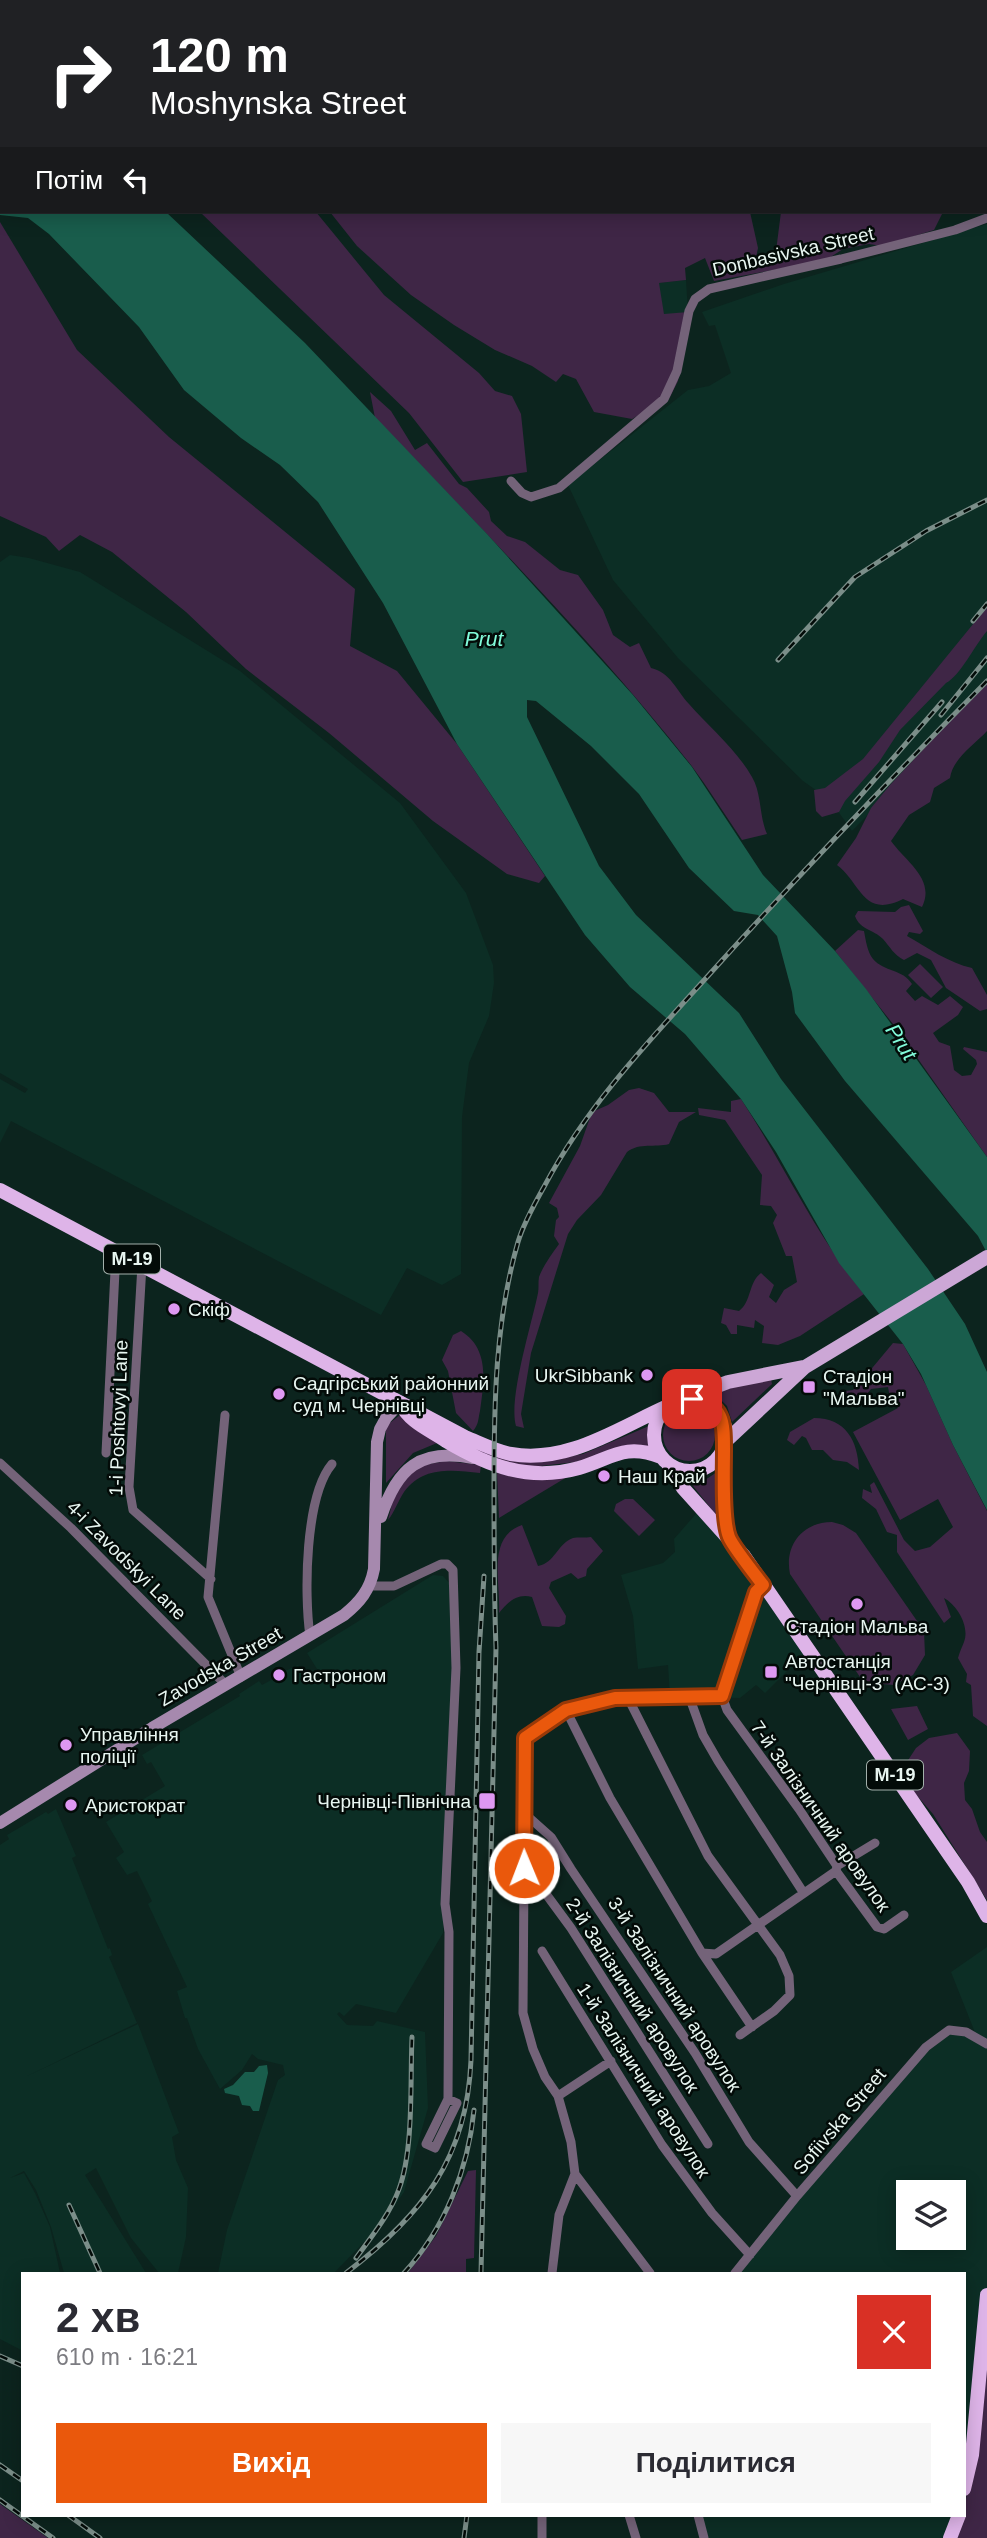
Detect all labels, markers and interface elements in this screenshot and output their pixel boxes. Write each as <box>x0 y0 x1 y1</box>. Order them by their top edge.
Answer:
icon: right <box>35 28 126 119</box>
text: 120 m <box>150 28 289 82</box>
text: Moshynska Street <box>150 85 406 121</box>
icon: left <box>117 161 155 199</box>
text: Потім <box>35 165 103 195</box>
street label: Donbasivska Street <box>710 223 876 280</box>
water label: Prut <box>465 627 504 650</box>
water label: Prut <box>881 1019 922 1065</box>
road number: М-19 <box>104 1244 160 1274</box>
place label: Скіф <box>188 1299 230 1320</box>
marker: Скіф <box>166 1301 182 1317</box>
street label: 1-i Poshtovyi Lane <box>105 1340 132 1497</box>
place label: UkrSibbank <box>535 1365 633 1386</box>
place label: Стадіон "Мальва" <box>823 1366 905 1409</box>
marker: UkrSibbank <box>639 1367 655 1383</box>
pin <box>662 1369 722 1429</box>
place label: Садгірський районний суд м. Чернівці <box>293 1373 489 1416</box>
marker: Стадіон "Мальва" <box>801 1379 817 1395</box>
icon: arrive <box>673 1380 711 1418</box>
marker: Садгірський районний суд м. Чернівці <box>271 1386 287 1402</box>
place label: Наш Край <box>618 1466 706 1487</box>
marker: Наш Край <box>596 1468 612 1484</box>
street label: 4-i Zavodskyi Lane <box>63 1497 190 1624</box>
marker: Стадіон Мальва <box>849 1596 865 1612</box>
place label: Стадіон Мальва <box>786 1616 929 1637</box>
street label: Zavodska Street <box>155 1622 286 1710</box>
place label: Автостанція "Чернівці-3" (АС-3) <box>785 1651 950 1694</box>
marker: Автостанція "Чернівці-3" (АС-3) <box>763 1664 779 1680</box>
place label: Гастроном <box>293 1665 386 1686</box>
marker: Гастроном <box>271 1667 287 1683</box>
street label: 7-й Залізничний аровулок <box>747 1717 895 1916</box>
place label: Управління поліції <box>80 1724 179 1767</box>
marker: Управління поліції <box>58 1737 74 1753</box>
road number: М-19 <box>867 1760 923 1790</box>
place label: Чернівці-Північна <box>317 1791 471 1812</box>
marker: Чернівці-Північна <box>477 1791 497 1811</box>
place label: Аристократ <box>85 1795 185 1816</box>
marker: Аристократ <box>63 1797 79 1813</box>
position arrow <box>487 1831 561 1905</box>
street label: 3-й Залізничний аровулок <box>604 1893 746 2096</box>
street label: 2-й Залізничний аровулок <box>562 1894 704 2097</box>
street label: 1-й Залізничний аровулок <box>573 1979 715 2182</box>
street label: Sofiivska Street <box>789 2063 890 2179</box>
map controls <box>896 2180 966 2250</box>
button: layers <box>896 2180 966 2250</box>
text: 2 хв <box>56 2294 140 2341</box>
button: close <box>857 2295 931 2369</box>
text: 610 m · 16:21 <box>56 2344 198 2370</box>
button: Вихід <box>56 2423 487 2503</box>
button: Поділитися <box>501 2423 931 2503</box>

